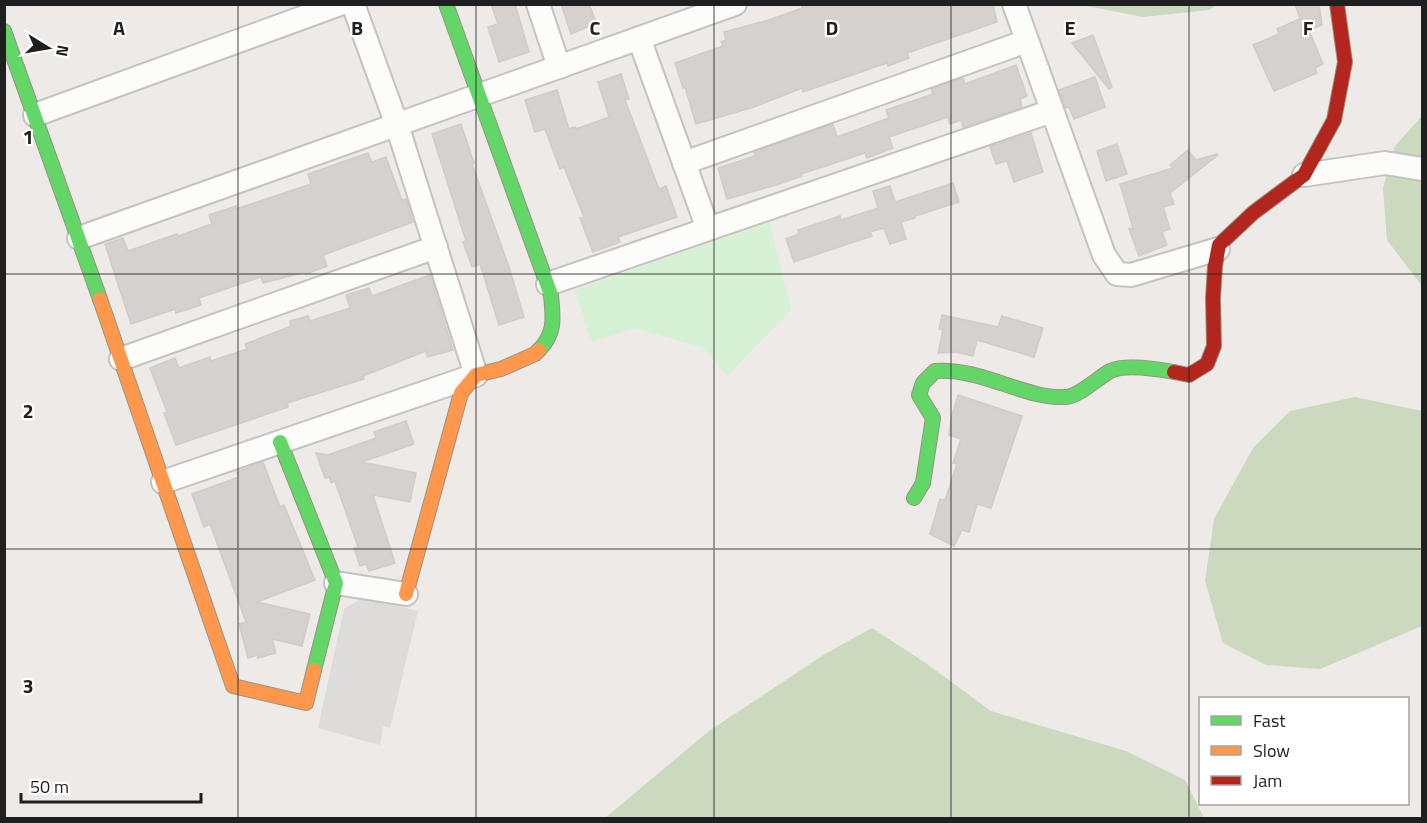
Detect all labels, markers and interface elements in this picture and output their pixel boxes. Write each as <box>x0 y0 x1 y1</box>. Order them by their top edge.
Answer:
text: A <box>113 12 125 43</box>
text: B <box>351 12 363 43</box>
text: C <box>590 12 601 43</box>
text: D <box>826 12 838 43</box>
text: E <box>1064 12 1076 43</box>
text: F <box>1303 12 1314 43</box>
north arrow <box>18 18 78 78</box>
text: N <box>50 43 76 59</box>
text: 1 <box>22 121 34 152</box>
text: 2 <box>22 395 34 426</box>
text: 3 <box>22 670 34 701</box>
legend <box>1199 697 1409 805</box>
text: Fast <box>1253 707 1286 734</box>
text: Slow <box>1253 737 1290 764</box>
scale bar <box>21 766 201 804</box>
text: Jam <box>1253 767 1282 794</box>
text: 50 m <box>30 773 69 800</box>

